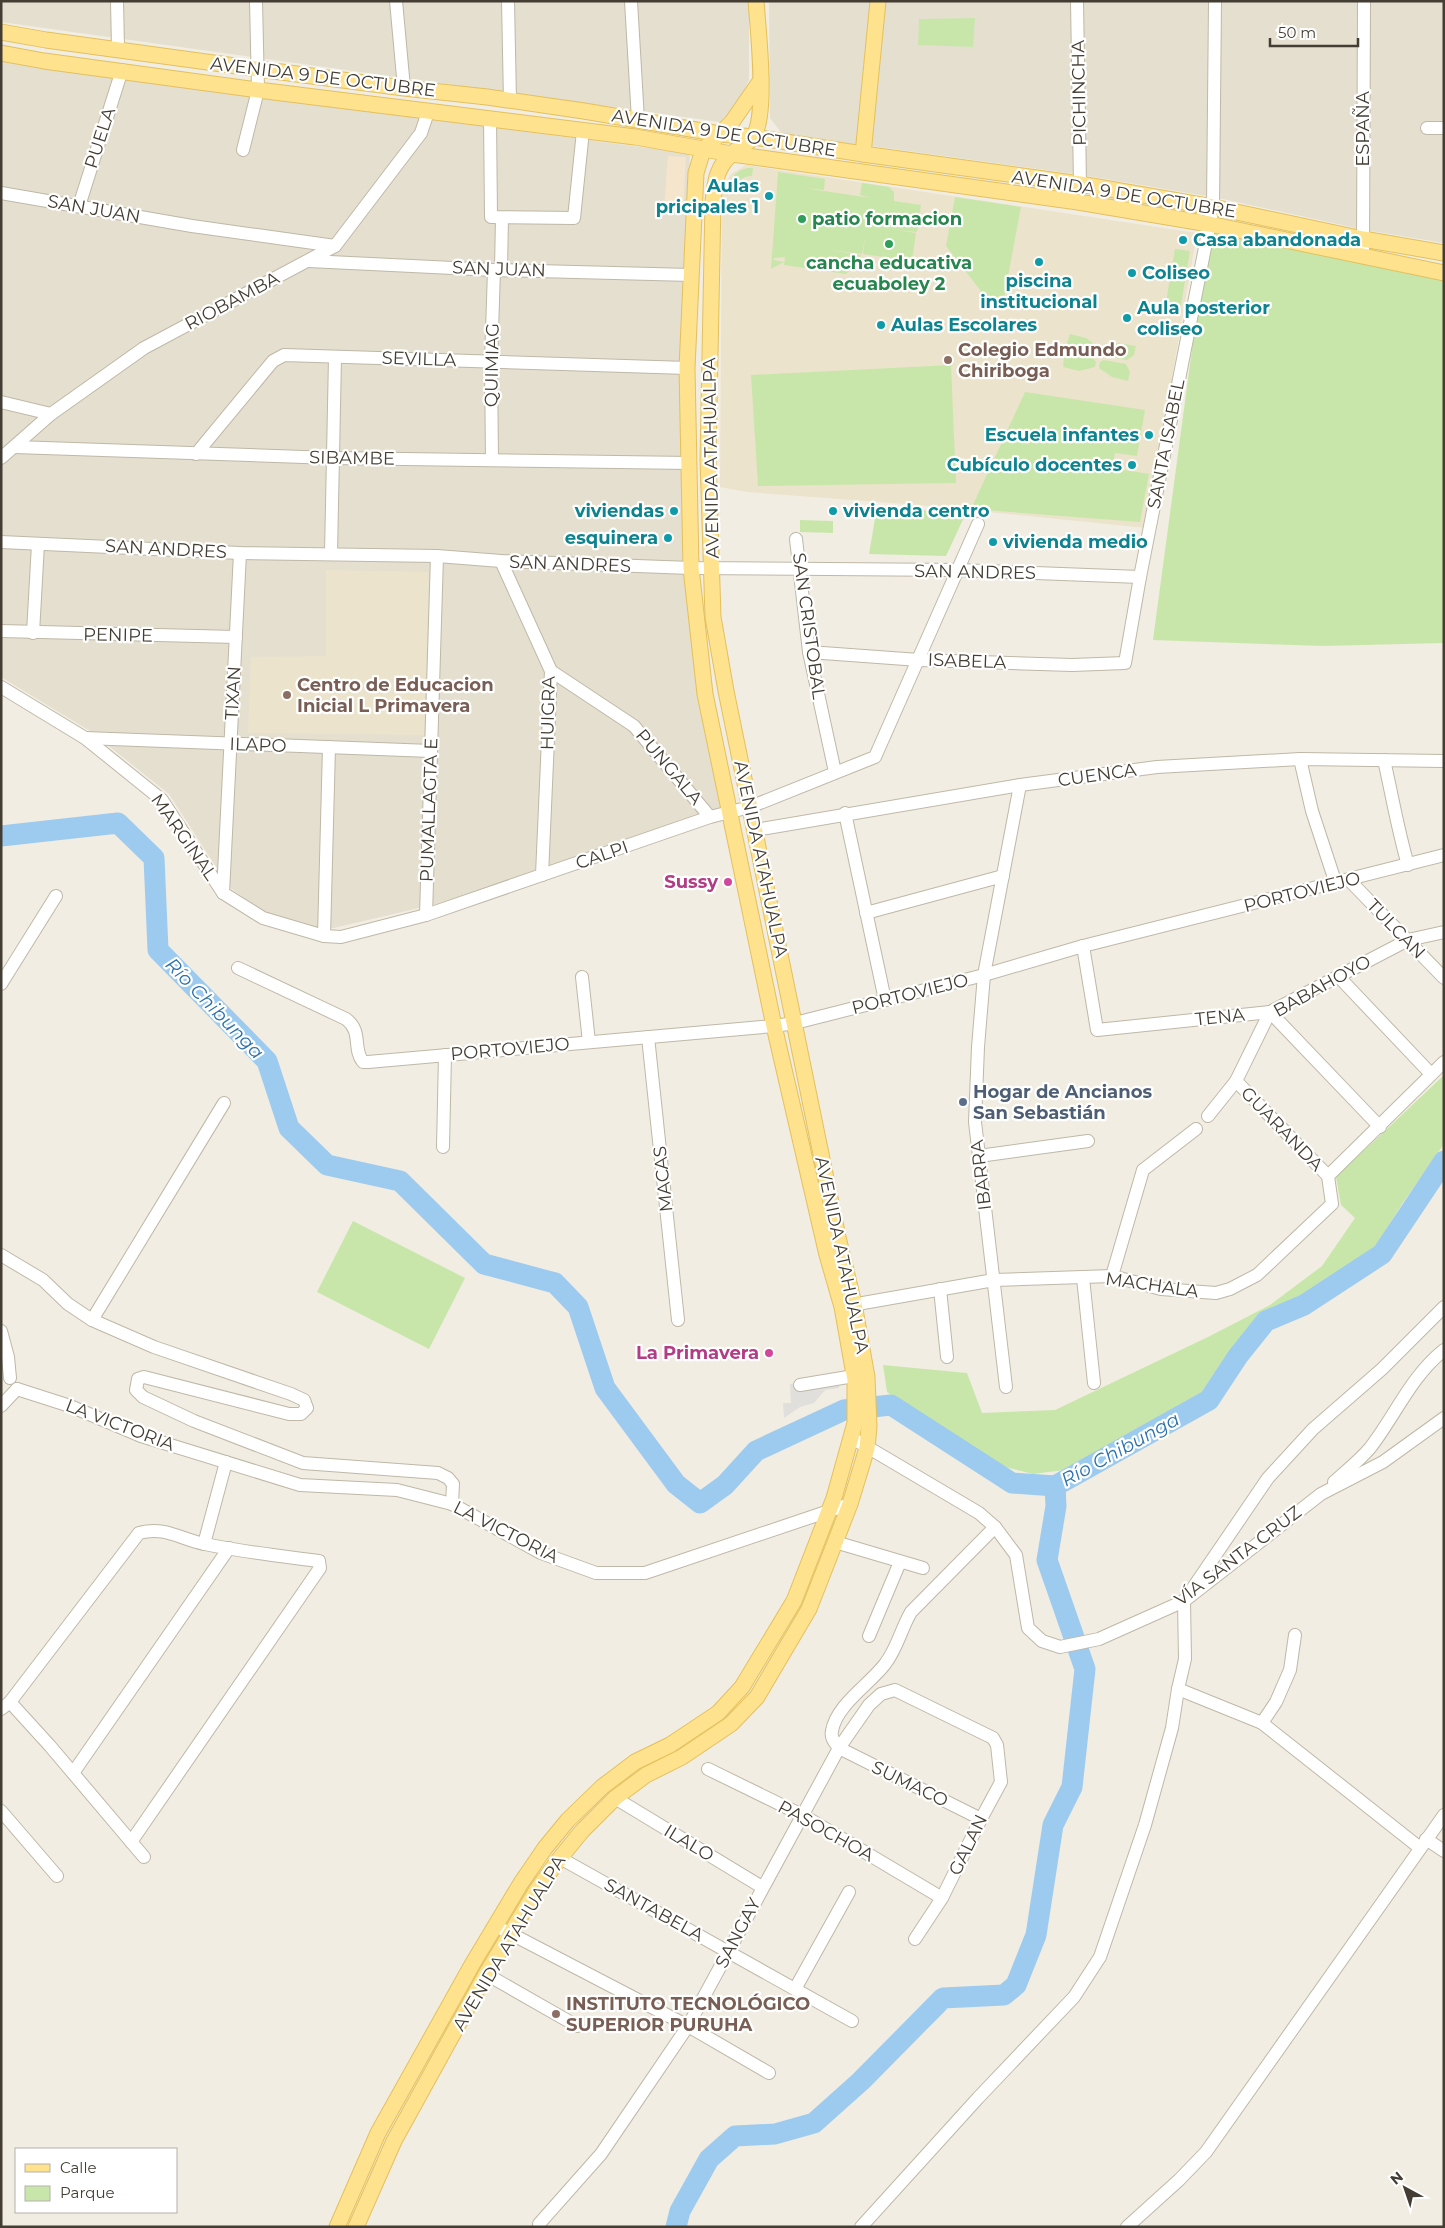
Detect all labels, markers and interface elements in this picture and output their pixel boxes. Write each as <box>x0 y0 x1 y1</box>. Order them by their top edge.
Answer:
scale bar <box>1270 15 1358 47</box>
text: 50 m <box>1278 23 1316 42</box>
street label: PICHINCHA <box>1067 40 1091 146</box>
street label: AVENIDA 9 DE OCTUBRE <box>209 52 437 102</box>
street label: ESPAÑA <box>1352 91 1374 167</box>
street label: AVENIDA 9 DE OCTUBRE <box>610 104 838 162</box>
street label: PUELA <box>80 105 120 171</box>
street label: AVENIDA 9 DE OCTUBRE <box>1010 165 1238 223</box>
place label: Aulas pricipales 1 <box>656 175 759 218</box>
street label: SAN JUAN <box>46 190 142 228</box>
marker: Aulas pricipales 1 <box>763 190 775 202</box>
place label: patio formacion <box>812 208 962 230</box>
marker: patio formacion <box>796 213 808 225</box>
place label: Casa abandonada <box>1193 229 1361 251</box>
marker: Casa abandonada <box>1177 234 1189 246</box>
marker: cancha educativa ecuaboley 2 <box>883 238 895 250</box>
place label: cancha educativa ecuaboley 2 <box>806 252 972 295</box>
street label: SAN JUAN <box>452 256 546 282</box>
marker: piscina institucional <box>1033 256 1045 268</box>
place label: Coliseo <box>1142 262 1210 284</box>
street label: RIOBAMBA <box>181 267 283 335</box>
marker: Coliseo <box>1126 267 1138 279</box>
place label: piscina institucional <box>980 270 1098 313</box>
place label: Aula posterior coliseo <box>1136 297 1270 340</box>
marker: Aula posterior coliseo <box>1121 312 1133 324</box>
place label: Aulas Escolares <box>890 314 1038 336</box>
marker: Aulas Escolares <box>875 319 887 331</box>
street label: QUIMIAG <box>480 323 504 407</box>
place label: Colegio Edmundo Chiriboga <box>958 339 1127 382</box>
street label: SEVILLA <box>381 347 457 371</box>
marker: Colegio Edmundo Chiriboga <box>942 354 954 366</box>
street label: AVENIDA ATAHUALPA <box>698 357 724 559</box>
street label: SANTA ISABEL <box>1143 377 1189 511</box>
place label: Escuela infantes <box>985 424 1139 446</box>
marker: Escuela infantes <box>1143 429 1155 441</box>
street label: SIBAMBE <box>309 446 395 470</box>
place label: Cubículo docentes <box>947 454 1122 476</box>
marker: Cubículo docentes <box>1126 459 1138 471</box>
place label: viviendas <box>574 500 664 522</box>
place label: vivienda centro <box>842 500 990 522</box>
marker: viviendas <box>668 505 680 517</box>
marker: vivienda centro <box>827 505 839 517</box>
place label: esquinera <box>565 527 658 549</box>
place label: vivienda medio <box>1002 531 1148 553</box>
marker: esquinera <box>662 532 674 544</box>
street label: SAN ANDRES <box>105 535 227 563</box>
marker: vivienda medio <box>987 536 999 548</box>
street label: SAN ANDRES <box>509 551 631 577</box>
street label: SAN CRISTOBAL <box>788 551 830 701</box>
street label: SAN ANDRES <box>914 560 1036 584</box>
street label: PENIPE <box>83 623 153 647</box>
street label: ISABELA <box>927 649 1007 673</box>
street label: TIXAN <box>221 665 245 721</box>
place label: Centro de Educacion Inicial L Primavera <box>297 674 494 717</box>
street label: HUIGRA <box>536 676 560 750</box>
marker: Centro de Educacion Inicial L Primavera <box>281 689 293 701</box>
street label: PUNGALA <box>631 725 707 809</box>
street label: ILAPO <box>229 733 287 757</box>
street label: PUMALLAGTA E <box>415 737 443 883</box>
street label: AVENIDA ATAHUALPA <box>729 758 793 960</box>
street label: CUENCA <box>1056 759 1138 791</box>
street label: MARGINAL <box>146 789 222 885</box>
street label: CALPI <box>573 836 631 874</box>
street label: PORTOVIEJO <box>1241 867 1363 917</box>
place label: Sussy <box>664 871 718 893</box>
marker: Sussy <box>722 876 734 888</box>
street label: TULCAN <box>1362 894 1430 964</box>
street label: BABAHOYO <box>1269 950 1375 1022</box>
water label: Río Chibunga <box>161 953 269 1064</box>
street label: PORTOVIEJO <box>849 969 971 1019</box>
street label: TENA <box>1194 1003 1246 1031</box>
street label: PORTOVIEJO <box>449 1033 571 1065</box>
place label: Hogar de Ancianos San Sebastián <box>973 1081 1152 1124</box>
street label: GUARANDA <box>1236 1082 1328 1176</box>
marker: Hogar de Ancianos San Sebastián <box>957 1096 969 1108</box>
street label: IBARRA <box>966 1138 996 1211</box>
street label: MACAS <box>649 1145 677 1213</box>
street label: AVENIDA ATAHUALPA <box>810 1154 874 1356</box>
street label: MACHALA <box>1104 1268 1200 1302</box>
place label: La Primavera <box>636 1342 759 1364</box>
marker: La Primavera <box>763 1347 775 1359</box>
street label: LA VICTORIA <box>62 1394 178 1456</box>
water label: Río Chibunga <box>1057 1407 1184 1491</box>
street label: LA VICTORIA <box>450 1496 562 1568</box>
street label: VÍA SANTA CRUZ <box>1170 1501 1306 1611</box>
street label: SUMACO <box>868 1756 952 1812</box>
street label: PASOCHOA <box>774 1796 878 1866</box>
street label: GALAN <box>944 1811 992 1879</box>
street label: ILALO <box>660 1820 718 1866</box>
street label: AVENIDA ATAHUALPA <box>448 1851 570 2035</box>
street label: SANTABELA <box>600 1874 708 1946</box>
street label: SANGAY <box>710 1894 766 1972</box>
place label: INSTITUTO TECNOLÓGICO SUPERIOR PURUHA <box>566 1993 810 2036</box>
marker: INSTITUTO TECNOLÓGICO SUPERIOR PURUHA <box>550 2008 562 2020</box>
legend <box>15 2148 178 2213</box>
text: Calle <box>60 2158 97 2177</box>
north arrow <box>1380 2163 1430 2213</box>
text: N <box>1387 2168 1407 2189</box>
text: Parque <box>60 2183 115 2202</box>

